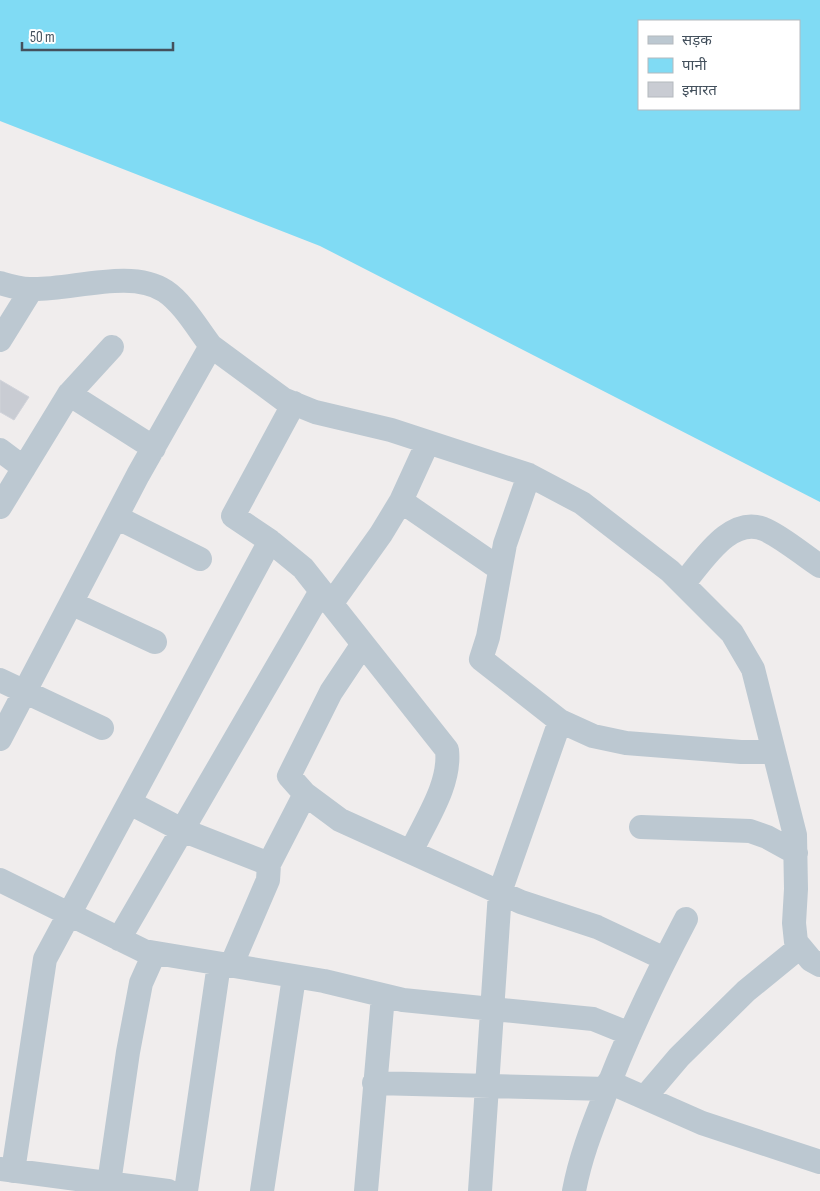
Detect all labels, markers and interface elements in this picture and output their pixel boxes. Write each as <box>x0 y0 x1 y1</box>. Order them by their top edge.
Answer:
scale bar <box>22 20 174 52</box>
legend <box>638 20 800 110</box>
text: 50 m <box>30 28 55 47</box>
text: सड़क <box>682 31 712 50</box>
text: पानी <box>682 56 708 75</box>
text: इमारत <box>682 81 717 100</box>

